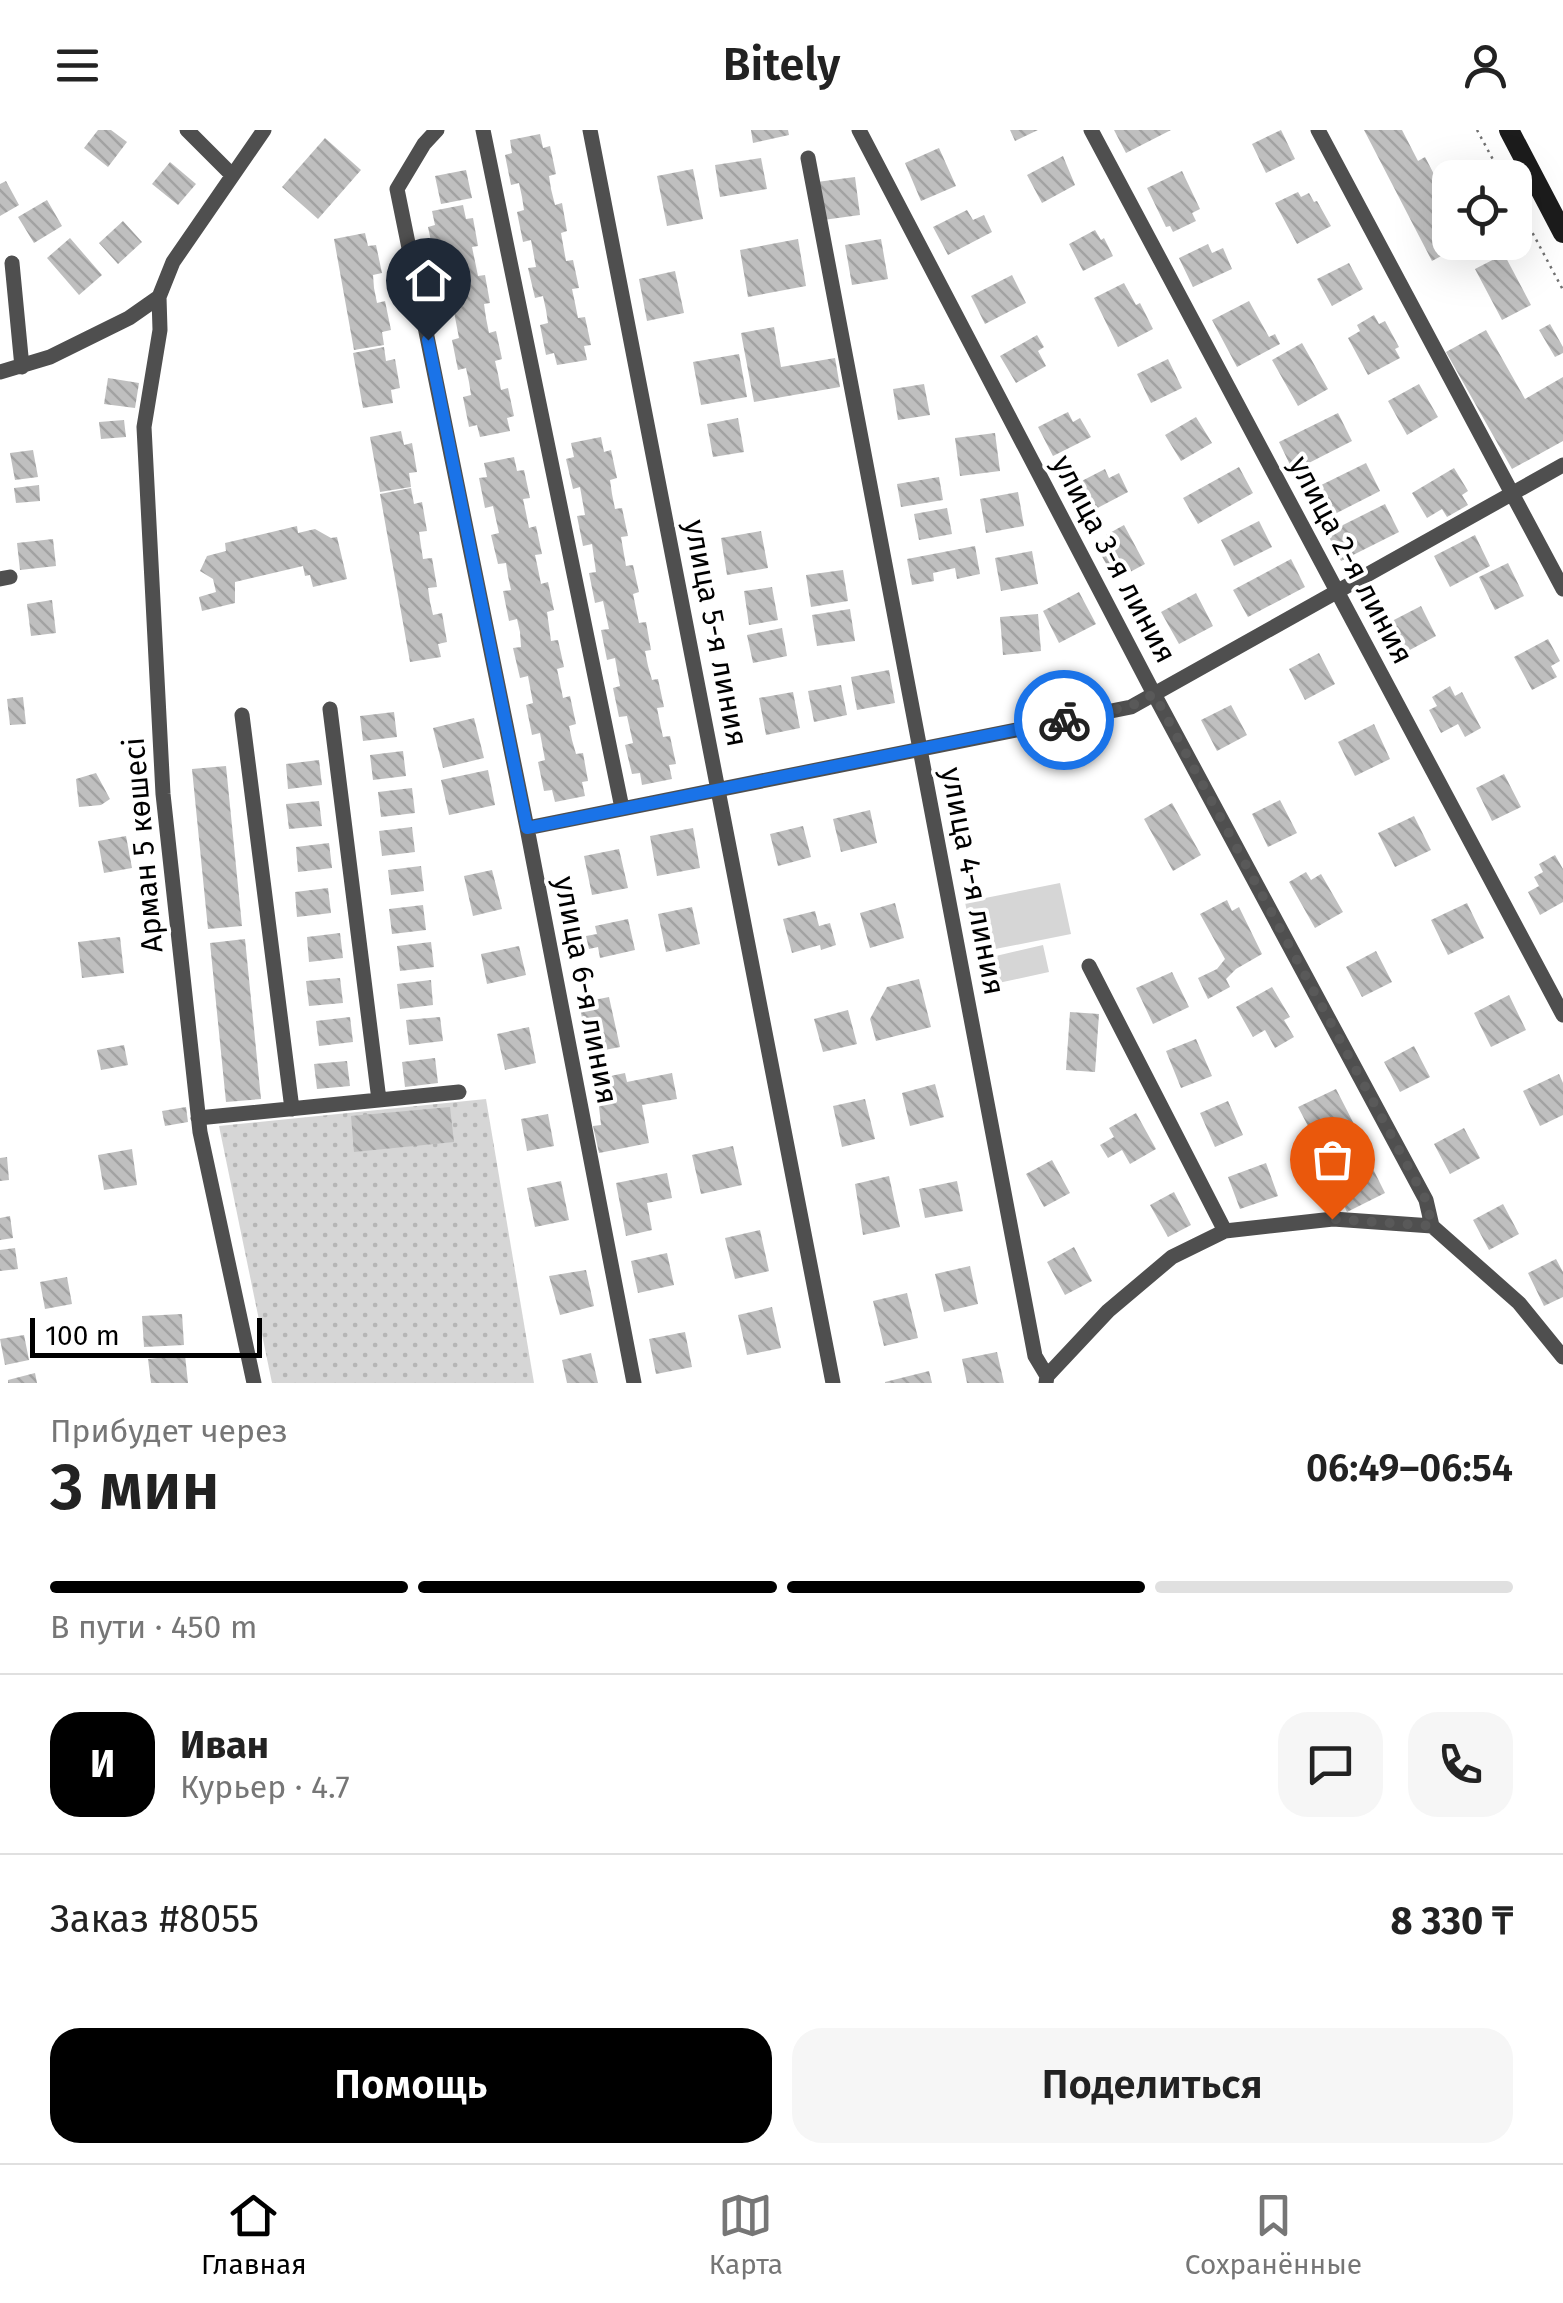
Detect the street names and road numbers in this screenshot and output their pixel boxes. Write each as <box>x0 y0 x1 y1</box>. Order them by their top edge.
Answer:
street label: улица 3-я линия <box>1044 449 1184 669</box>
street label: улица 2-я линия <box>1281 450 1421 670</box>
street label: улица 5-я линия <box>676 517 756 749</box>
street label: Арман 5 көшесі <box>116 736 170 954</box>
street label: улица 4-я линия <box>933 764 1013 998</box>
street label: улица 6-я линия <box>546 873 626 1107</box>

